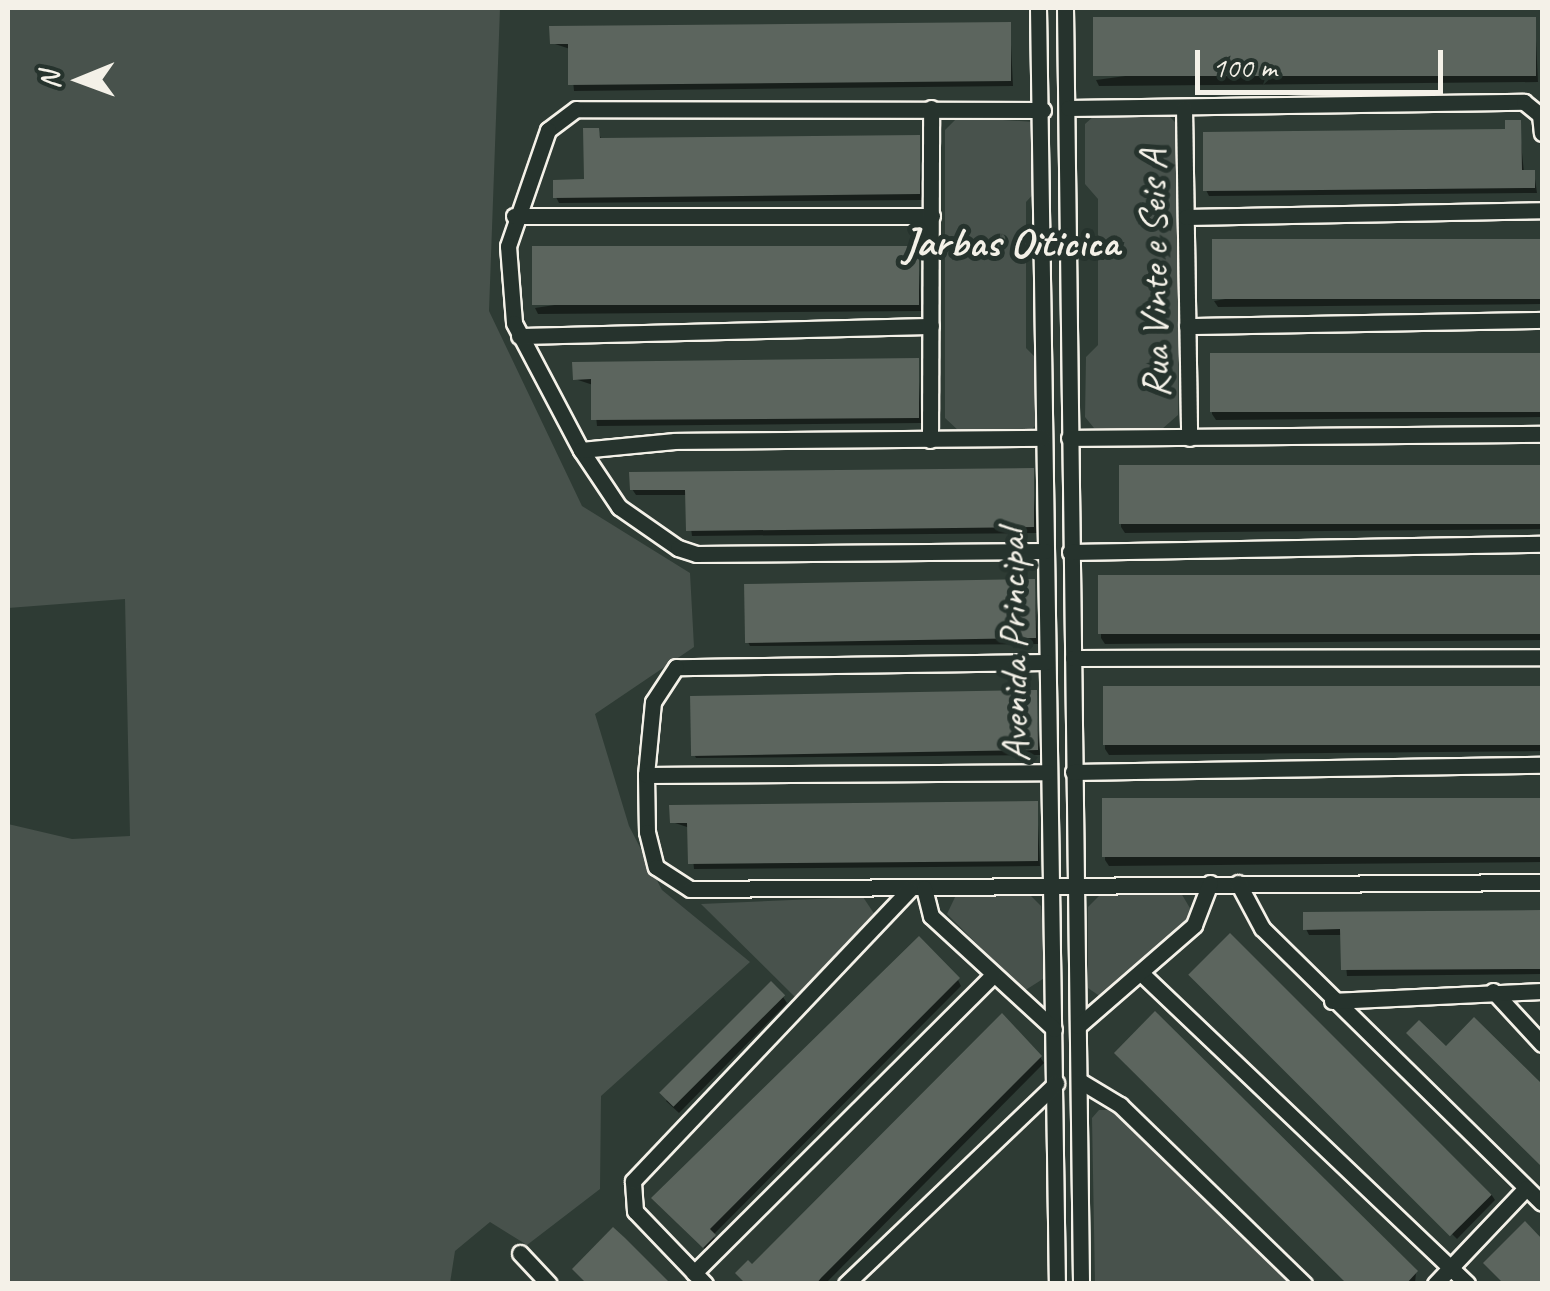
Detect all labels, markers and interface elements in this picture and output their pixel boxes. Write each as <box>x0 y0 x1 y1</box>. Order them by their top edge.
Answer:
north arrow <box>30 30 130 130</box>
scale bar <box>1200 30 1448 92</box>
text: 100 m <box>1212 48 1277 86</box>
text: N <box>32 72 67 90</box>
street label: Rua Vinte e Seis A <box>1128 150 1180 398</box>
district label: Jarbas Oiticica <box>902 218 1120 268</box>
street label: Avenida Principal <box>987 529 1039 763</box>

